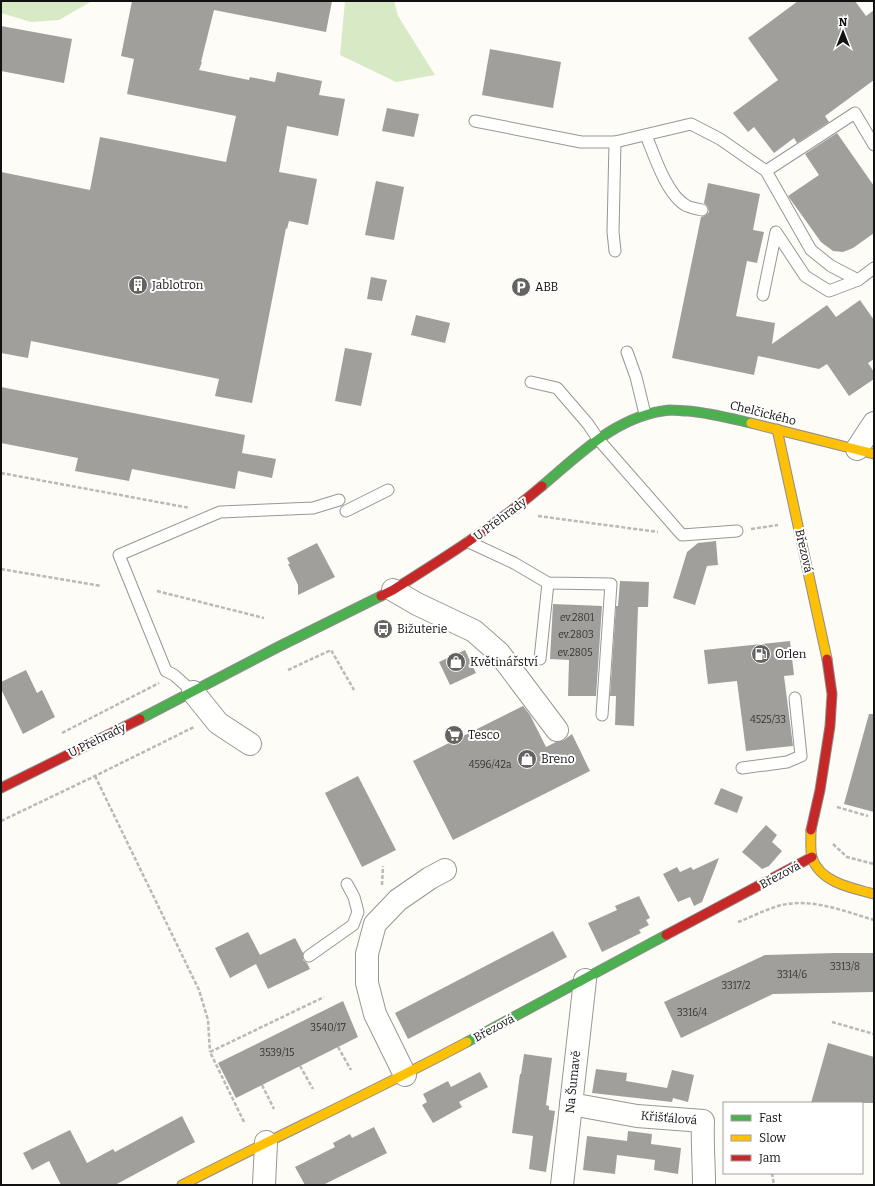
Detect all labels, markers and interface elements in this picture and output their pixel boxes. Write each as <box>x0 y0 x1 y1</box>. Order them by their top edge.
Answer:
north arrow <box>823 12 863 52</box>
text: N <box>839 16 848 29</box>
building icon: Jablotron <box>127 274 149 296</box>
parking icon: ABB <box>510 276 532 298</box>
place label: Jablotron <box>151 278 204 292</box>
place label: ABB <box>535 280 558 294</box>
street label: Chelčického <box>728 398 798 428</box>
street label: U Přehrady <box>471 494 530 543</box>
street label: Březová <box>792 528 816 575</box>
house number: ev.2801 <box>560 612 594 624</box>
bus stop icon: Bižuterie <box>372 618 394 640</box>
place label: Bižuterie <box>397 622 447 636</box>
house number: ev.2803 <box>558 629 594 641</box>
fuel station icon: Orlen <box>750 643 772 665</box>
house number: ev.2805 <box>557 647 593 659</box>
place label: Orlen <box>775 647 807 661</box>
shop icon: Květinářství <box>445 651 467 673</box>
place label: Květinářství <box>470 655 538 669</box>
house number: 4525/33 <box>750 714 786 726</box>
street label: U Přehrady <box>66 720 129 760</box>
supermarket icon: Tesco <box>443 724 465 746</box>
place label: Tesco <box>468 728 500 742</box>
shop icon: Breno <box>516 748 538 770</box>
place label: Breno <box>541 752 575 766</box>
house number: 4596/42a <box>469 759 512 771</box>
street label: Březová <box>757 858 803 892</box>
house number: 3313/8 <box>830 961 860 973</box>
house number: 3314/6 <box>777 969 807 981</box>
house number: 3317/2 <box>722 980 750 992</box>
house number: 3316/4 <box>677 1007 707 1019</box>
street label: Březová <box>471 1011 517 1045</box>
house number: 3540/17 <box>310 1022 346 1034</box>
house number: 3539/15 <box>260 1047 294 1059</box>
street label: Na Šumavě <box>562 1050 583 1114</box>
legend <box>723 1102 863 1174</box>
street label: Křišťálová <box>640 1109 698 1127</box>
text: Fast <box>759 1111 783 1125</box>
text: Slow <box>759 1131 786 1145</box>
text: Jam <box>758 1151 781 1165</box>

